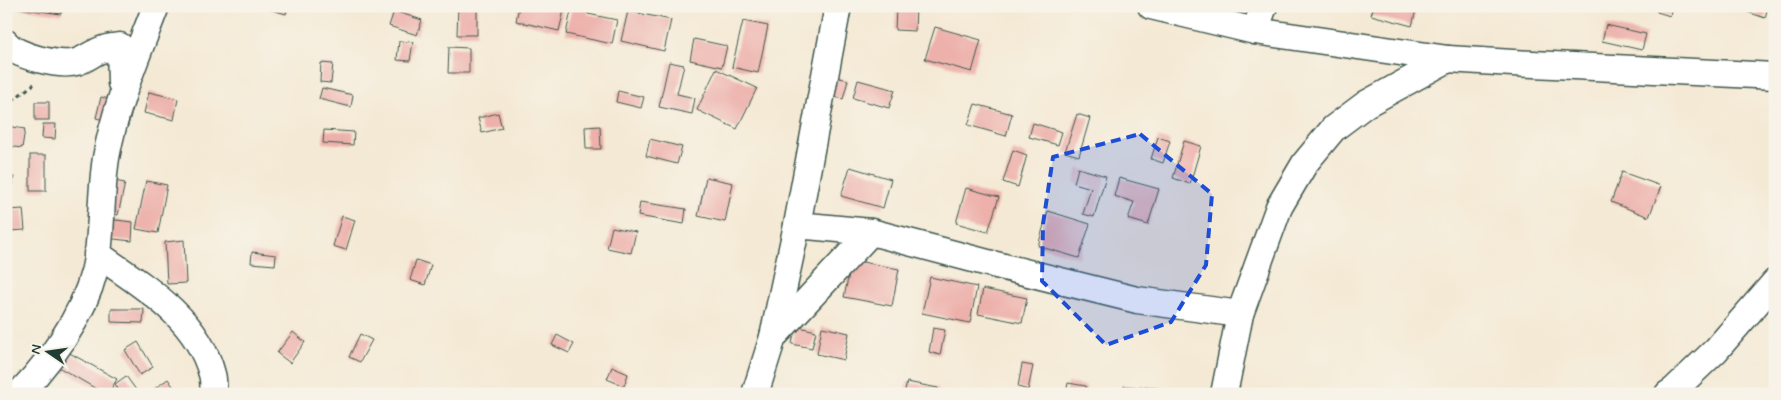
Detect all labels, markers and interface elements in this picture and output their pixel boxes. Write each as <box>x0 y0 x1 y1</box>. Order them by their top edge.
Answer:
north arrow <box>22 328 72 378</box>
text: N <box>26 343 46 356</box>

